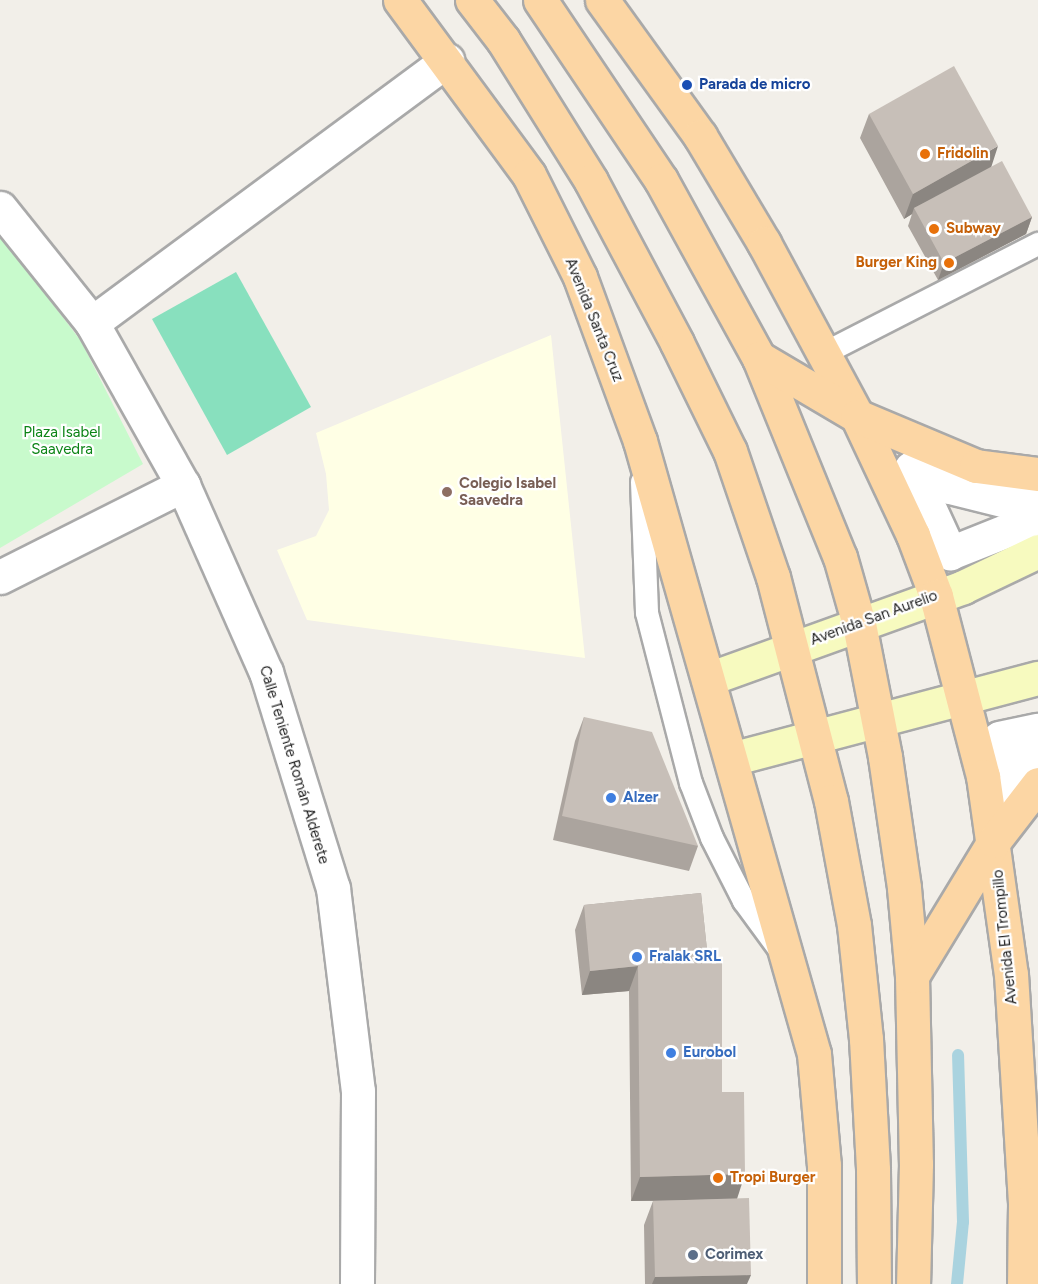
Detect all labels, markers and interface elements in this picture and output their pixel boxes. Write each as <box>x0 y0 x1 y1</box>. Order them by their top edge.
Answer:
place label: Parada de micro <box>699 76 810 94</box>
marker: Parada de micro <box>680 78 694 92</box>
place label: Fridolin <box>937 145 989 163</box>
marker: Fridolin <box>918 147 932 161</box>
place label: Subway <box>946 220 1001 238</box>
marker: Subway <box>927 222 941 236</box>
place label: Burger King <box>856 254 937 272</box>
street label: Avenida Santa Cruz <box>561 256 627 384</box>
marker: Burger King <box>942 256 956 270</box>
park label: Plaza Isabel Saavedra <box>23 423 101 458</box>
place label: Colegio Isabel Saavedra <box>459 474 556 509</box>
marker: Colegio Isabel Saavedra <box>440 485 454 499</box>
street label: Avenida San Aurelio <box>808 587 940 649</box>
street label: Calle Teniente Román Alderete <box>255 664 333 866</box>
place label: Alzer <box>623 789 659 807</box>
marker: Alzer <box>604 791 618 805</box>
street label: Avenida El Trompillo <box>989 869 1021 1005</box>
place label: Fralak SRL <box>649 948 721 966</box>
marker: Fralak SRL <box>630 950 644 964</box>
place label: Eurobol <box>683 1044 736 1062</box>
marker: Eurobol <box>664 1046 678 1060</box>
place label: Tropi Burger <box>730 1169 815 1187</box>
marker: Tropi Burger <box>711 1171 725 1185</box>
place label: Corimex <box>705 1246 763 1264</box>
marker: Corimex <box>686 1248 700 1262</box>

